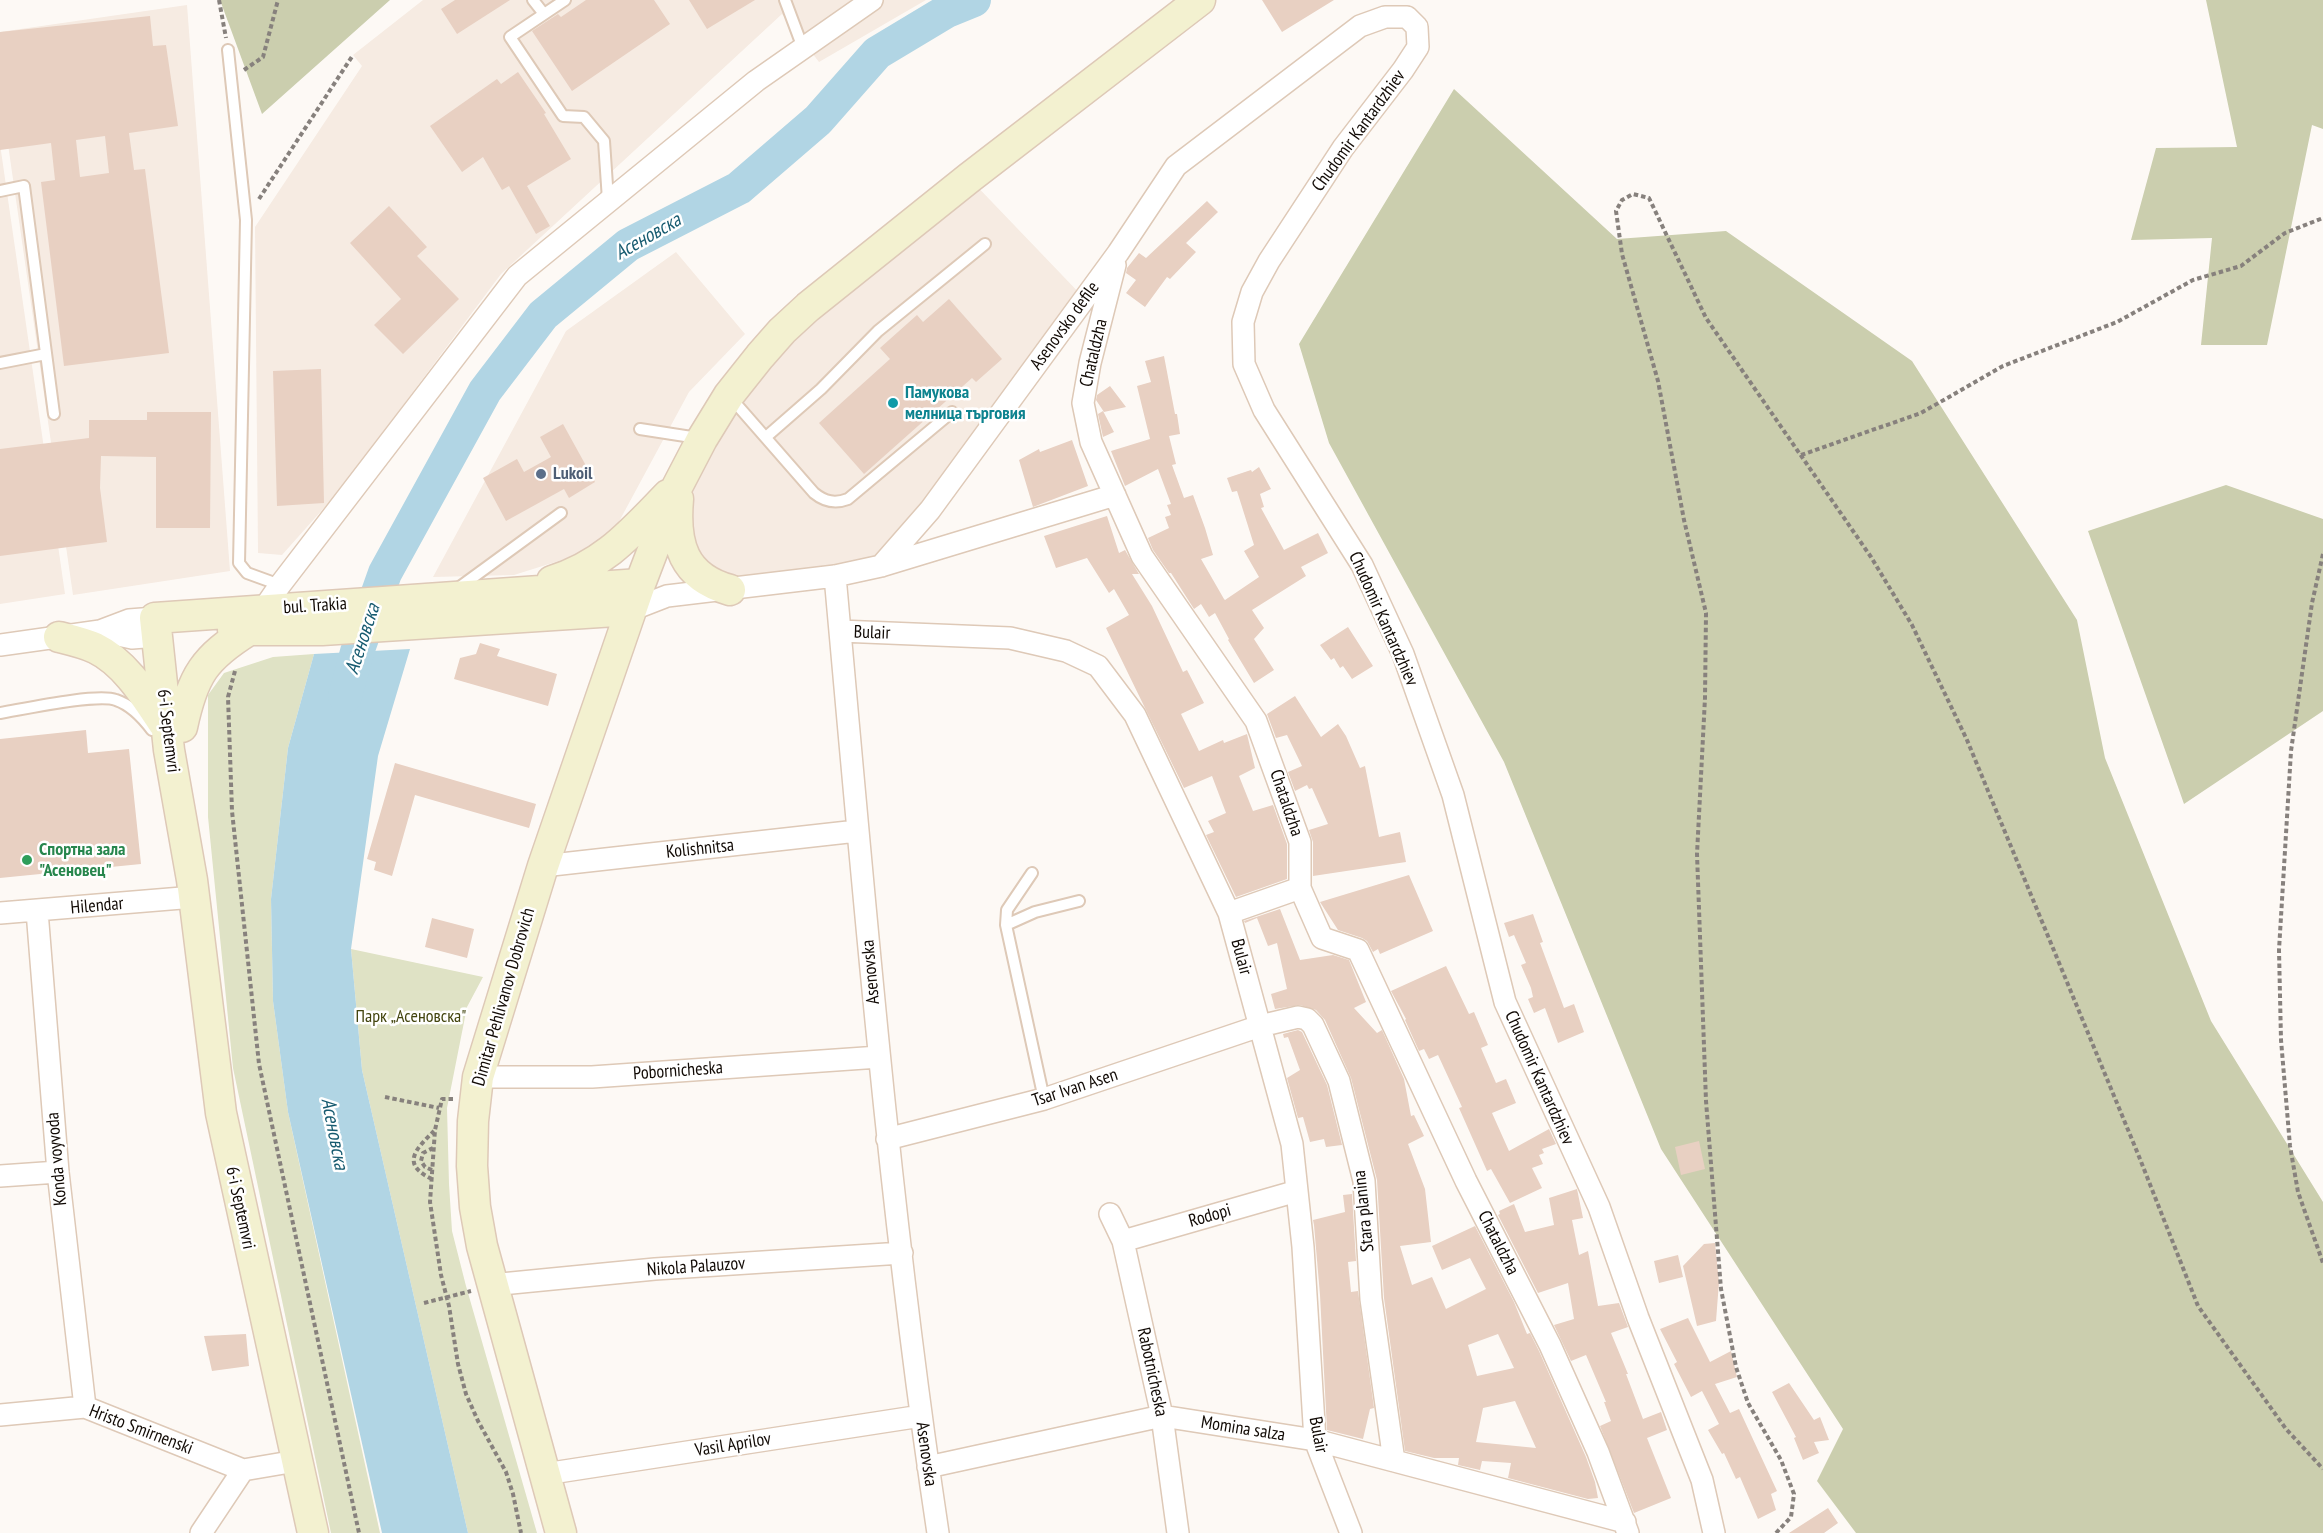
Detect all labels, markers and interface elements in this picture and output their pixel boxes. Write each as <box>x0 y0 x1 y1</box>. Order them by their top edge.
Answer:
street label: Chudomir Kantardzhiev <box>1308 66 1410 196</box>
water label: Асеновска <box>611 208 685 266</box>
street label: Asenovsko defile <box>1026 278 1104 374</box>
street label: Chataldzha <box>1076 317 1112 389</box>
place label: Памукова мелница търговия <box>905 382 1026 424</box>
marker: Памукова мелница търговия <box>886 396 900 410</box>
place label: Lukoil <box>553 463 592 485</box>
marker: Lukoil <box>534 467 548 481</box>
street label: Chudomir Kantardzhiev <box>1344 548 1422 690</box>
street label: bul. Trakia <box>283 593 347 619</box>
water label: Асеновска <box>340 601 386 677</box>
street label: Bulair <box>853 622 891 644</box>
street label: 6-i Septemvri <box>152 688 184 774</box>
street label: Chataldzha <box>1265 767 1307 839</box>
street label: Kolishnitsa <box>665 835 735 863</box>
place label: Спортна зала "Асеновец" <box>39 839 125 882</box>
marker: Спортна зала "Асеновец" <box>20 853 34 867</box>
street label: Hilendar <box>70 893 124 919</box>
street label: Dimitar Pehlivanov Dobrovich <box>468 905 540 1089</box>
street label: Bulair <box>1226 937 1256 977</box>
street label: Asenovska <box>857 939 885 1005</box>
park label: Парк „Асеновска" <box>356 1006 466 1028</box>
street label: Chudomir Kantardzhiev <box>1500 1007 1578 1149</box>
street label: Pobornicheska <box>632 1057 724 1085</box>
street label: Tsar Ivan Asen <box>1030 1064 1120 1112</box>
water label: Асеновска <box>315 1096 353 1172</box>
street label: Konda voyvoda <box>42 1111 72 1207</box>
street label: 6-i Septemvri <box>221 1165 259 1251</box>
street label: Stara planina <box>1349 1169 1379 1253</box>
street label: Rodopi <box>1186 1200 1234 1232</box>
street label: Chataldzha <box>1473 1207 1523 1279</box>
street label: Nikola Palauzov <box>646 1253 746 1281</box>
street label: Rabotnicheska <box>1132 1326 1172 1418</box>
street label: Hristo Smirnenski <box>86 1400 196 1460</box>
street label: Momina salza <box>1199 1412 1287 1446</box>
street label: Bulair <box>1304 1415 1332 1455</box>
street label: Asenovska <box>911 1420 941 1488</box>
street label: Vasil Aprilov <box>693 1428 773 1462</box>

